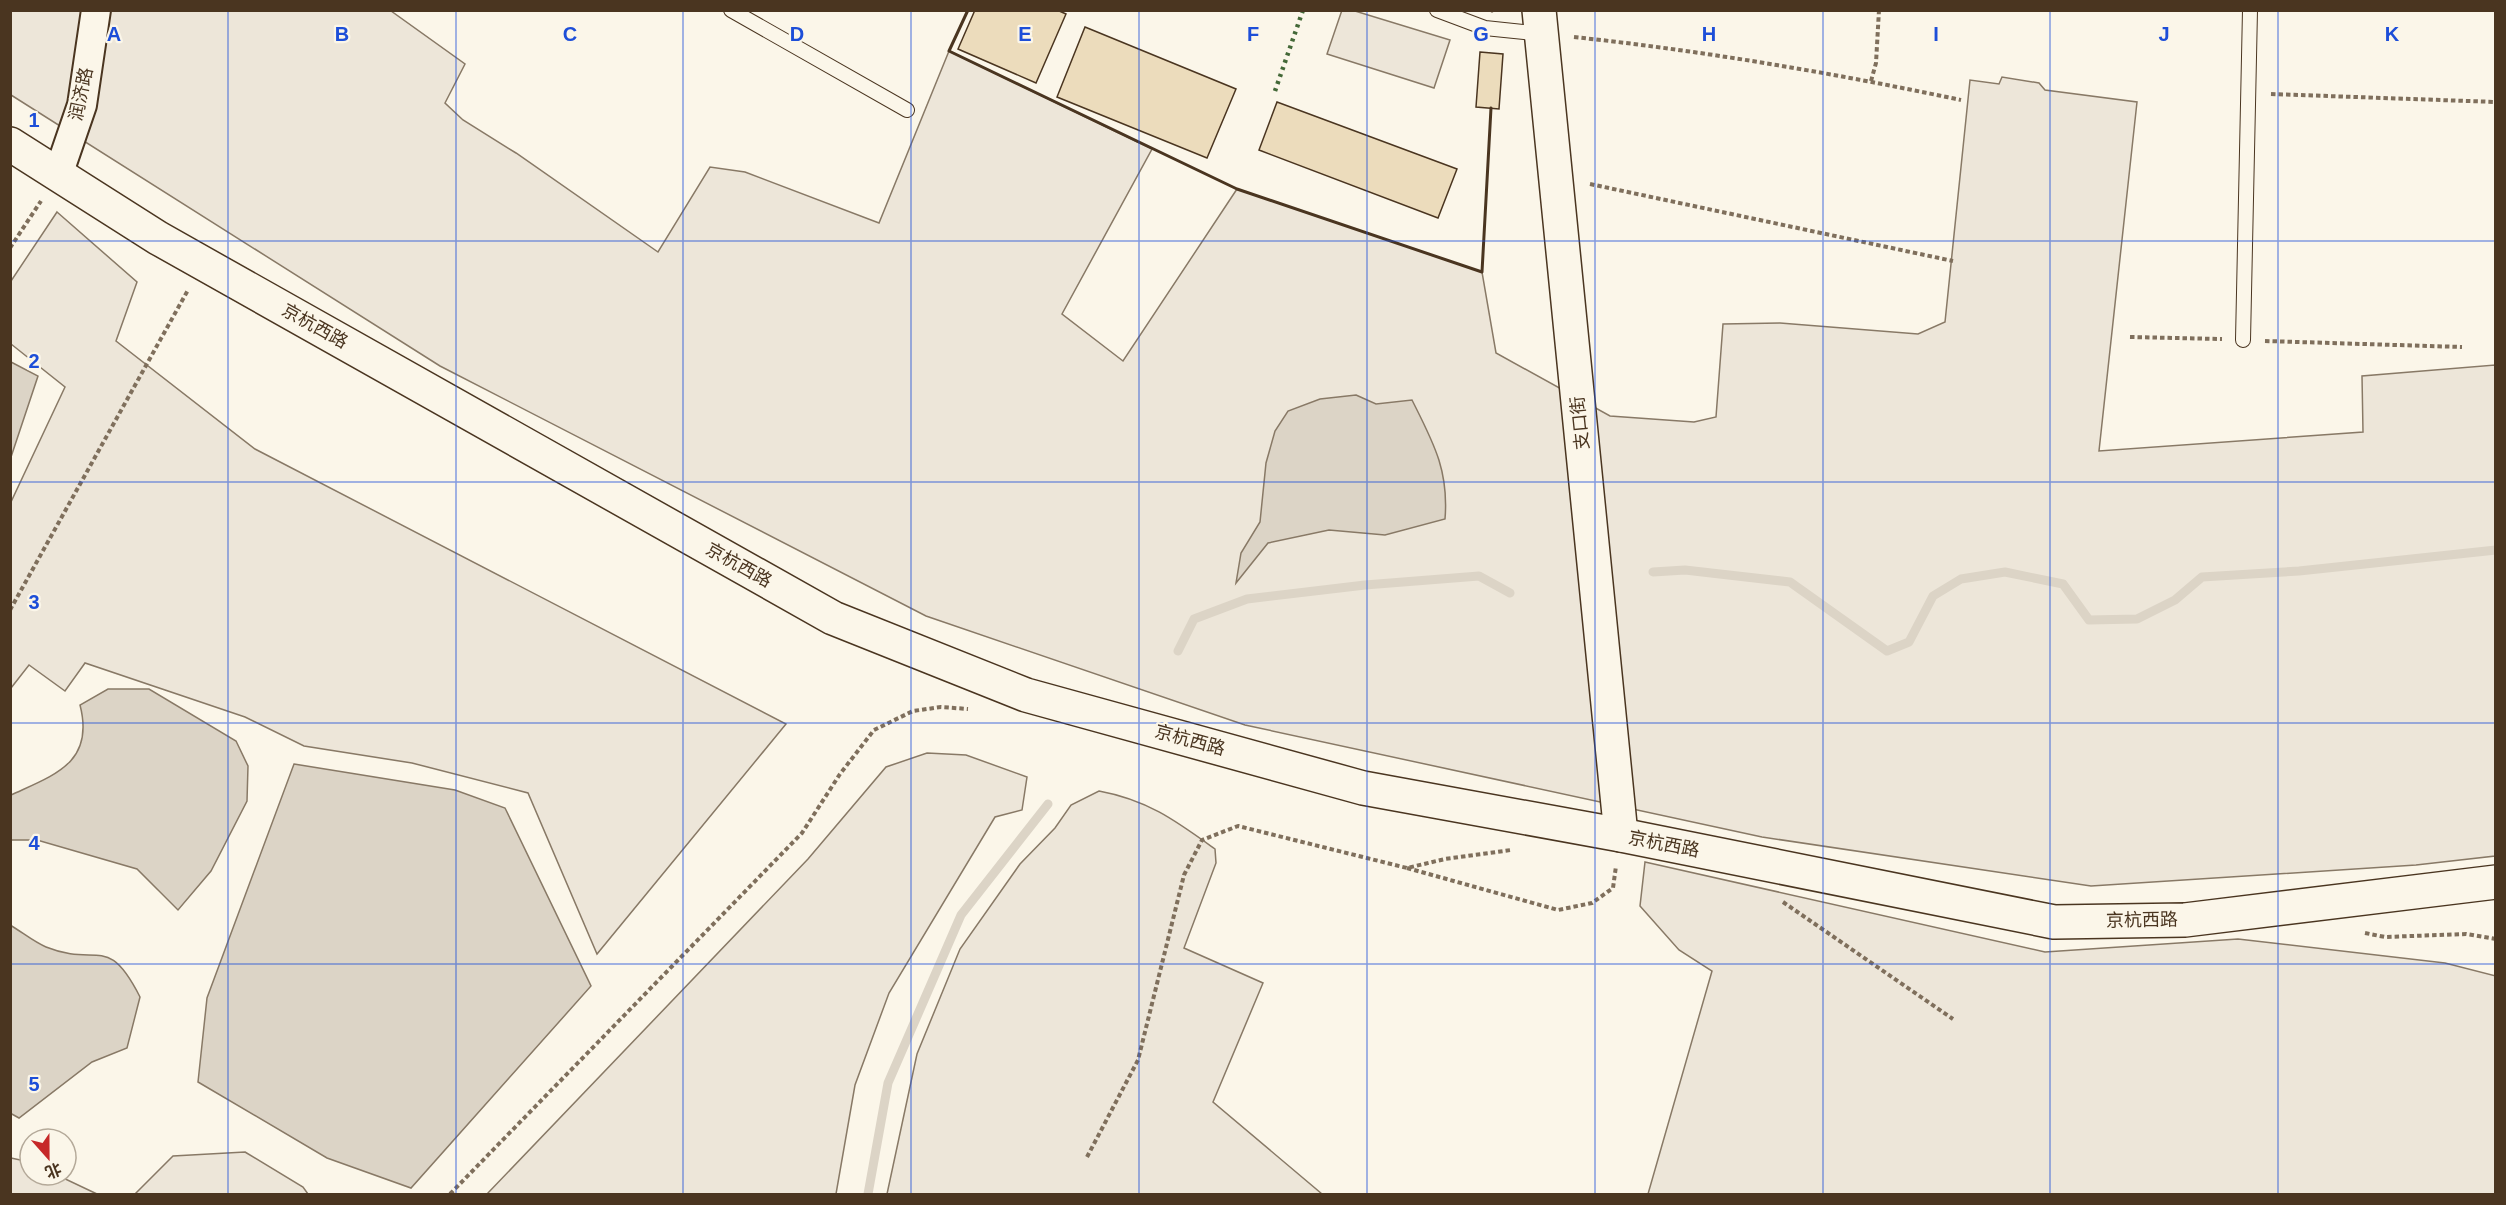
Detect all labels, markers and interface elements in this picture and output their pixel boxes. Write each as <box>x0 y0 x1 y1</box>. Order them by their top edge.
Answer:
text: A <box>107 23 121 45</box>
text: B <box>335 23 349 45</box>
text: C <box>563 23 577 45</box>
text: D <box>790 23 804 45</box>
text: E <box>1018 23 1032 45</box>
text: F <box>1247 23 1259 45</box>
text: G <box>1473 23 1489 45</box>
text: H <box>1702 23 1716 45</box>
text: I <box>1933 23 1939 45</box>
text: J <box>2158 23 2170 45</box>
text: K <box>2385 23 2400 45</box>
street label: 润济路 <box>66 66 96 122</box>
text: 1 <box>28 109 40 131</box>
street label: 京杭西路 <box>279 300 351 352</box>
text: 2 <box>28 350 40 372</box>
street label: 支口街 <box>1567 395 1593 451</box>
street label: 京杭西路 <box>703 539 775 591</box>
text: 3 <box>28 591 40 613</box>
street label: 京杭西路 <box>1153 721 1227 759</box>
street label: 京杭西路 <box>1627 827 1701 861</box>
text: 4 <box>28 832 40 854</box>
street label: 京杭西路 <box>2106 909 2178 931</box>
text: 5 <box>28 1073 40 1095</box>
north arrow <box>18 1127 78 1187</box>
text: 北 <box>43 1160 64 1181</box>

